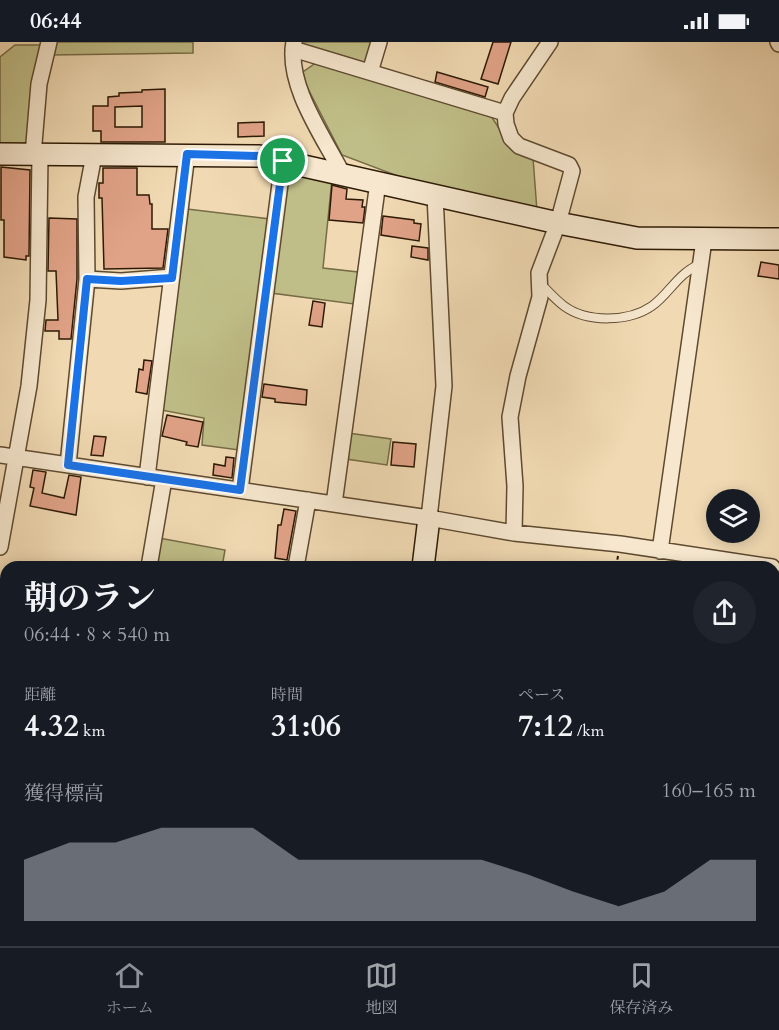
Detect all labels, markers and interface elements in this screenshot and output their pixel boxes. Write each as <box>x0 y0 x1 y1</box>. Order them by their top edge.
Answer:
text: 06:44 <box>30 6 81 36</box>
pin <box>257 135 308 186</box>
icon: arrive <box>266 144 299 177</box>
map controls <box>706 489 760 543</box>
button: layers <box>706 489 760 543</box>
text: 朝のラン <box>24 576 156 621</box>
button: share <box>693 581 756 644</box>
text: 06:44 · 8 × 540 m <box>24 621 170 648</box>
text: 距離 <box>24 684 56 706</box>
text: 時間 <box>271 684 303 706</box>
text: ペース <box>518 684 565 706</box>
text: 4.32 <box>24 706 79 747</box>
text: 31:06 <box>271 706 341 747</box>
text: 7:12 <box>518 706 573 747</box>
text: km <box>79 720 105 742</box>
text: /km <box>573 720 604 742</box>
text: 160–165 m <box>661 777 756 804</box>
text: 獲得標高 <box>24 780 104 807</box>
tab: ホーム <box>106 959 154 1019</box>
tab: 地図 <box>365 959 398 1019</box>
tab: 保存済み <box>609 959 673 1019</box>

